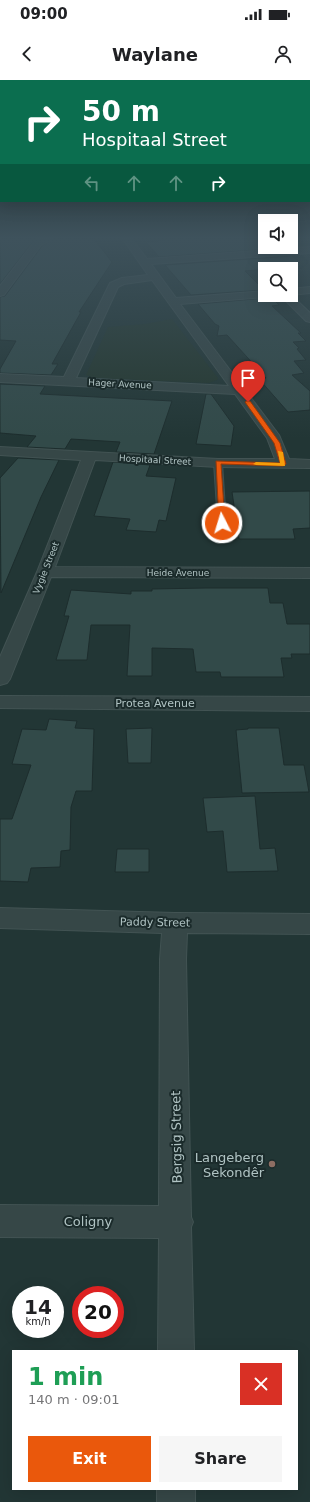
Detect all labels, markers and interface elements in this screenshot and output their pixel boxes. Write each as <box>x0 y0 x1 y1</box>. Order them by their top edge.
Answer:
text: 09:00 <box>20 5 68 23</box>
icon: back <box>16 43 38 65</box>
icon: person <box>272 43 294 65</box>
text: Waylane <box>112 44 198 65</box>
text: 50 m <box>82 95 160 128</box>
icon: right <box>16 96 68 148</box>
text: Hospitaal Street <box>82 129 227 150</box>
icon: left <box>81 172 103 194</box>
icon: ahead <box>123 172 145 194</box>
icon: ahead <box>165 172 187 194</box>
icon: right <box>207 172 229 194</box>
map controls <box>258 214 298 302</box>
button: sound <box>258 214 298 254</box>
button: search <box>258 262 298 302</box>
pin <box>231 361 265 402</box>
icon: arrive <box>237 367 259 389</box>
street label: Hager Avenue <box>88 377 152 391</box>
street label: Hospitaal Street <box>119 453 192 467</box>
position arrow <box>201 502 243 544</box>
street label: Vygie Street <box>31 540 61 595</box>
street label: Heide Avenue <box>147 568 210 578</box>
street label: Protea Avenue <box>115 697 195 710</box>
street label: Paddy Street <box>120 915 191 930</box>
street label: Bergsig Street <box>168 1091 185 1183</box>
place label: Langeberg Sekondêr <box>195 1150 265 1180</box>
marker: Langeberg Sekondêr <box>267 1159 277 1169</box>
street label: Coligny <box>64 1214 113 1229</box>
speed limit sign: 20 <box>72 1286 124 1338</box>
text: 14 <box>24 1295 52 1319</box>
text: km/h <box>25 1316 51 1327</box>
text: 1 min <box>28 1363 103 1391</box>
button: close <box>240 1363 282 1405</box>
text: 140 m · 09:01 <box>28 1392 119 1407</box>
button: Exit <box>28 1436 151 1482</box>
button: Share <box>159 1436 282 1482</box>

